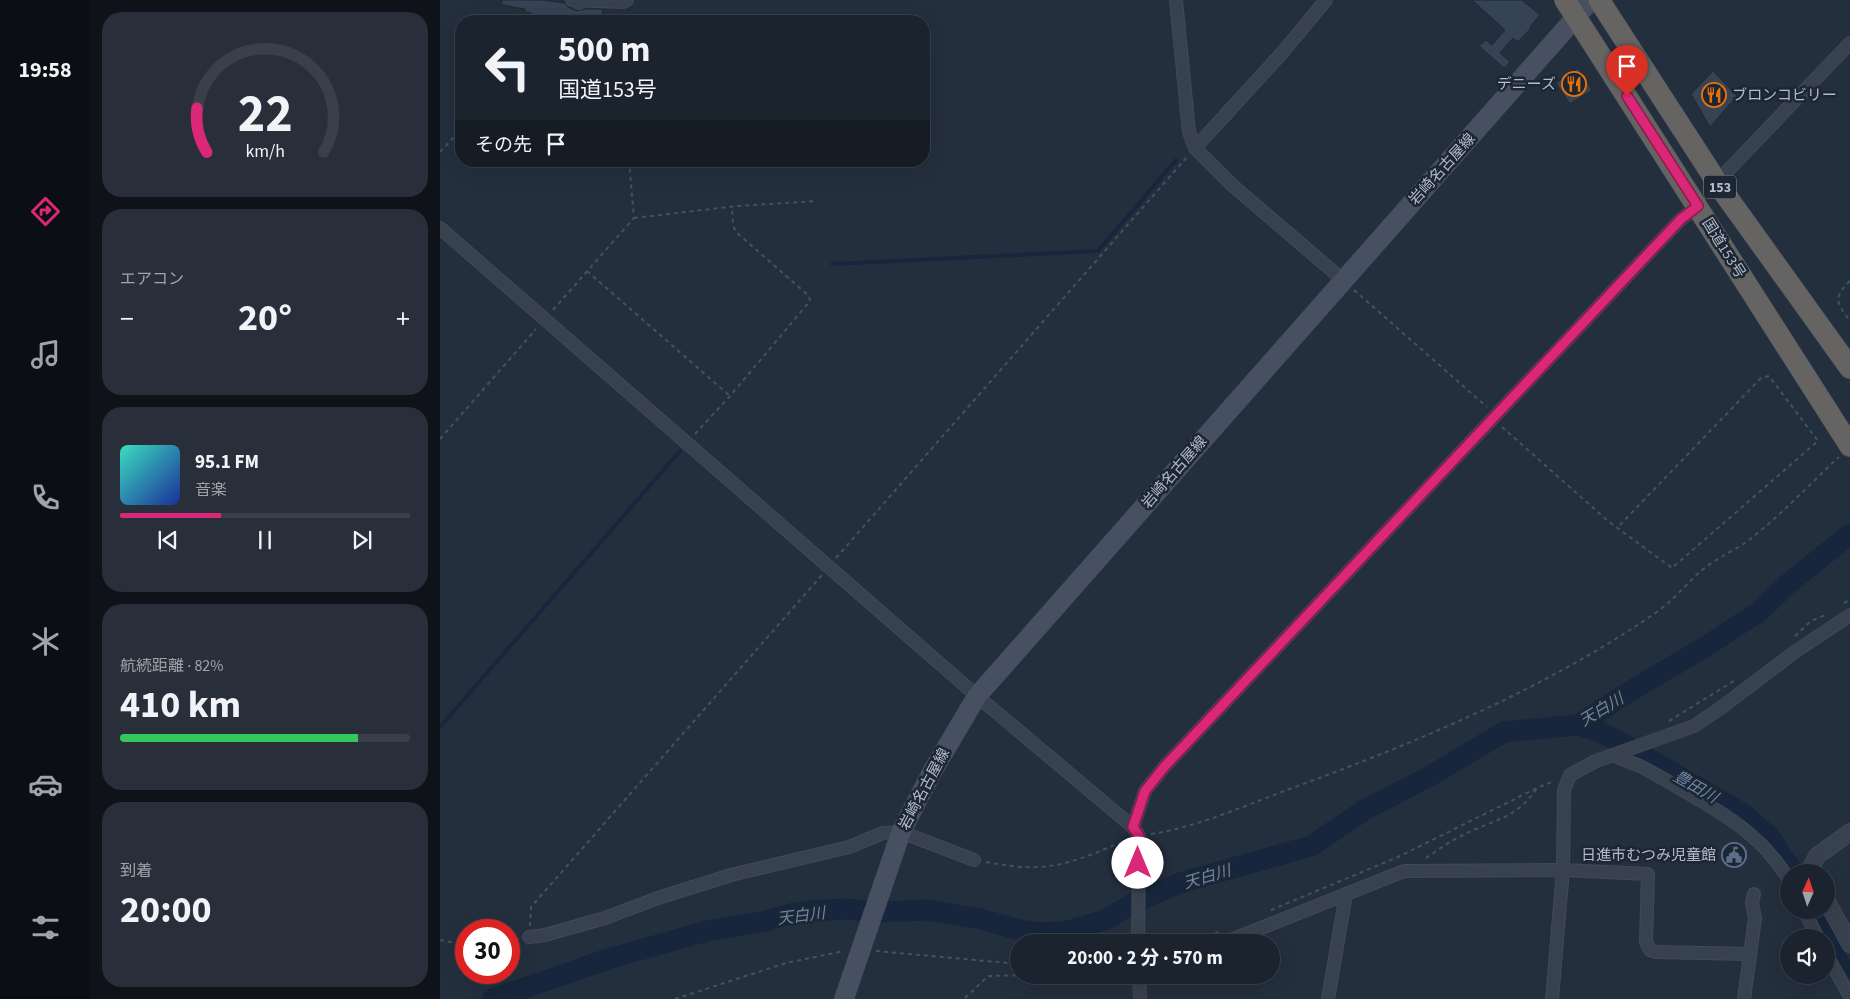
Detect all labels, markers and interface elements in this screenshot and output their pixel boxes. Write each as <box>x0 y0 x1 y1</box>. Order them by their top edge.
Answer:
text: 500 m <box>558 25 650 75</box>
icon: left <box>475 35 540 100</box>
pin <box>1606 45 1648 96</box>
icon: arrive <box>1613 52 1641 80</box>
text: 19:58 <box>18 54 72 86</box>
restaurant icon: デニーズ <box>1561 71 1587 97</box>
text: 国道153号 <box>558 74 657 106</box>
place label: デニーズ <box>1497 74 1556 95</box>
text: 22 <box>238 78 292 152</box>
restaurant icon: ブロンコビリー <box>1701 82 1727 108</box>
place label: ブロンコビリー <box>1732 85 1837 106</box>
street label: 岩崎名古屋線 <box>1404 129 1480 210</box>
icon: arrive <box>542 130 570 158</box>
text: その先 <box>475 132 532 159</box>
text: km/h <box>245 139 285 164</box>
road number: 153 <box>1704 176 1736 198</box>
icon: directions <box>28 194 63 229</box>
street label: 国道153号 <box>1697 214 1750 282</box>
text: エアコン <box>120 268 184 290</box>
text: 20° <box>238 291 292 345</box>
text: − <box>120 299 134 339</box>
text: + <box>396 299 410 339</box>
icon: music <box>28 337 63 372</box>
street label: 岩崎名古屋線 <box>1137 431 1212 513</box>
text: 95.1 FM <box>195 449 259 476</box>
text: 音楽 <box>195 479 227 501</box>
icon: phone <box>28 480 63 515</box>
icon: previous <box>154 526 182 554</box>
icon: pause <box>251 526 279 554</box>
icon: next <box>348 526 376 554</box>
icon: climate <box>28 624 63 659</box>
text: 航続距離 · 82% <box>120 655 223 677</box>
text: 410 km <box>120 678 241 732</box>
water label: 天白川 <box>1575 687 1629 732</box>
street label: 岩崎名古屋線 <box>894 745 955 834</box>
water label: 豊田川 <box>1669 765 1724 809</box>
icon: car <box>28 767 63 802</box>
position arrow <box>1111 836 1163 888</box>
public building icon: 日進市むつみ児童館 <box>1721 842 1747 868</box>
place label: 日進市むつみ児童館 <box>1581 845 1716 866</box>
water label: 天白川 <box>1181 859 1235 894</box>
text: 到着 <box>120 860 152 882</box>
north arrow <box>1780 864 1835 919</box>
map controls <box>1780 864 1835 984</box>
text: 20:00 <box>120 883 212 937</box>
water label: 天白川 <box>776 902 828 930</box>
icon: filters <box>28 910 63 945</box>
speed limit sign: 30 <box>455 919 520 984</box>
button: sound <box>1780 929 1835 984</box>
text: 20:00 · 2 分 · 570 m <box>1067 945 1223 972</box>

